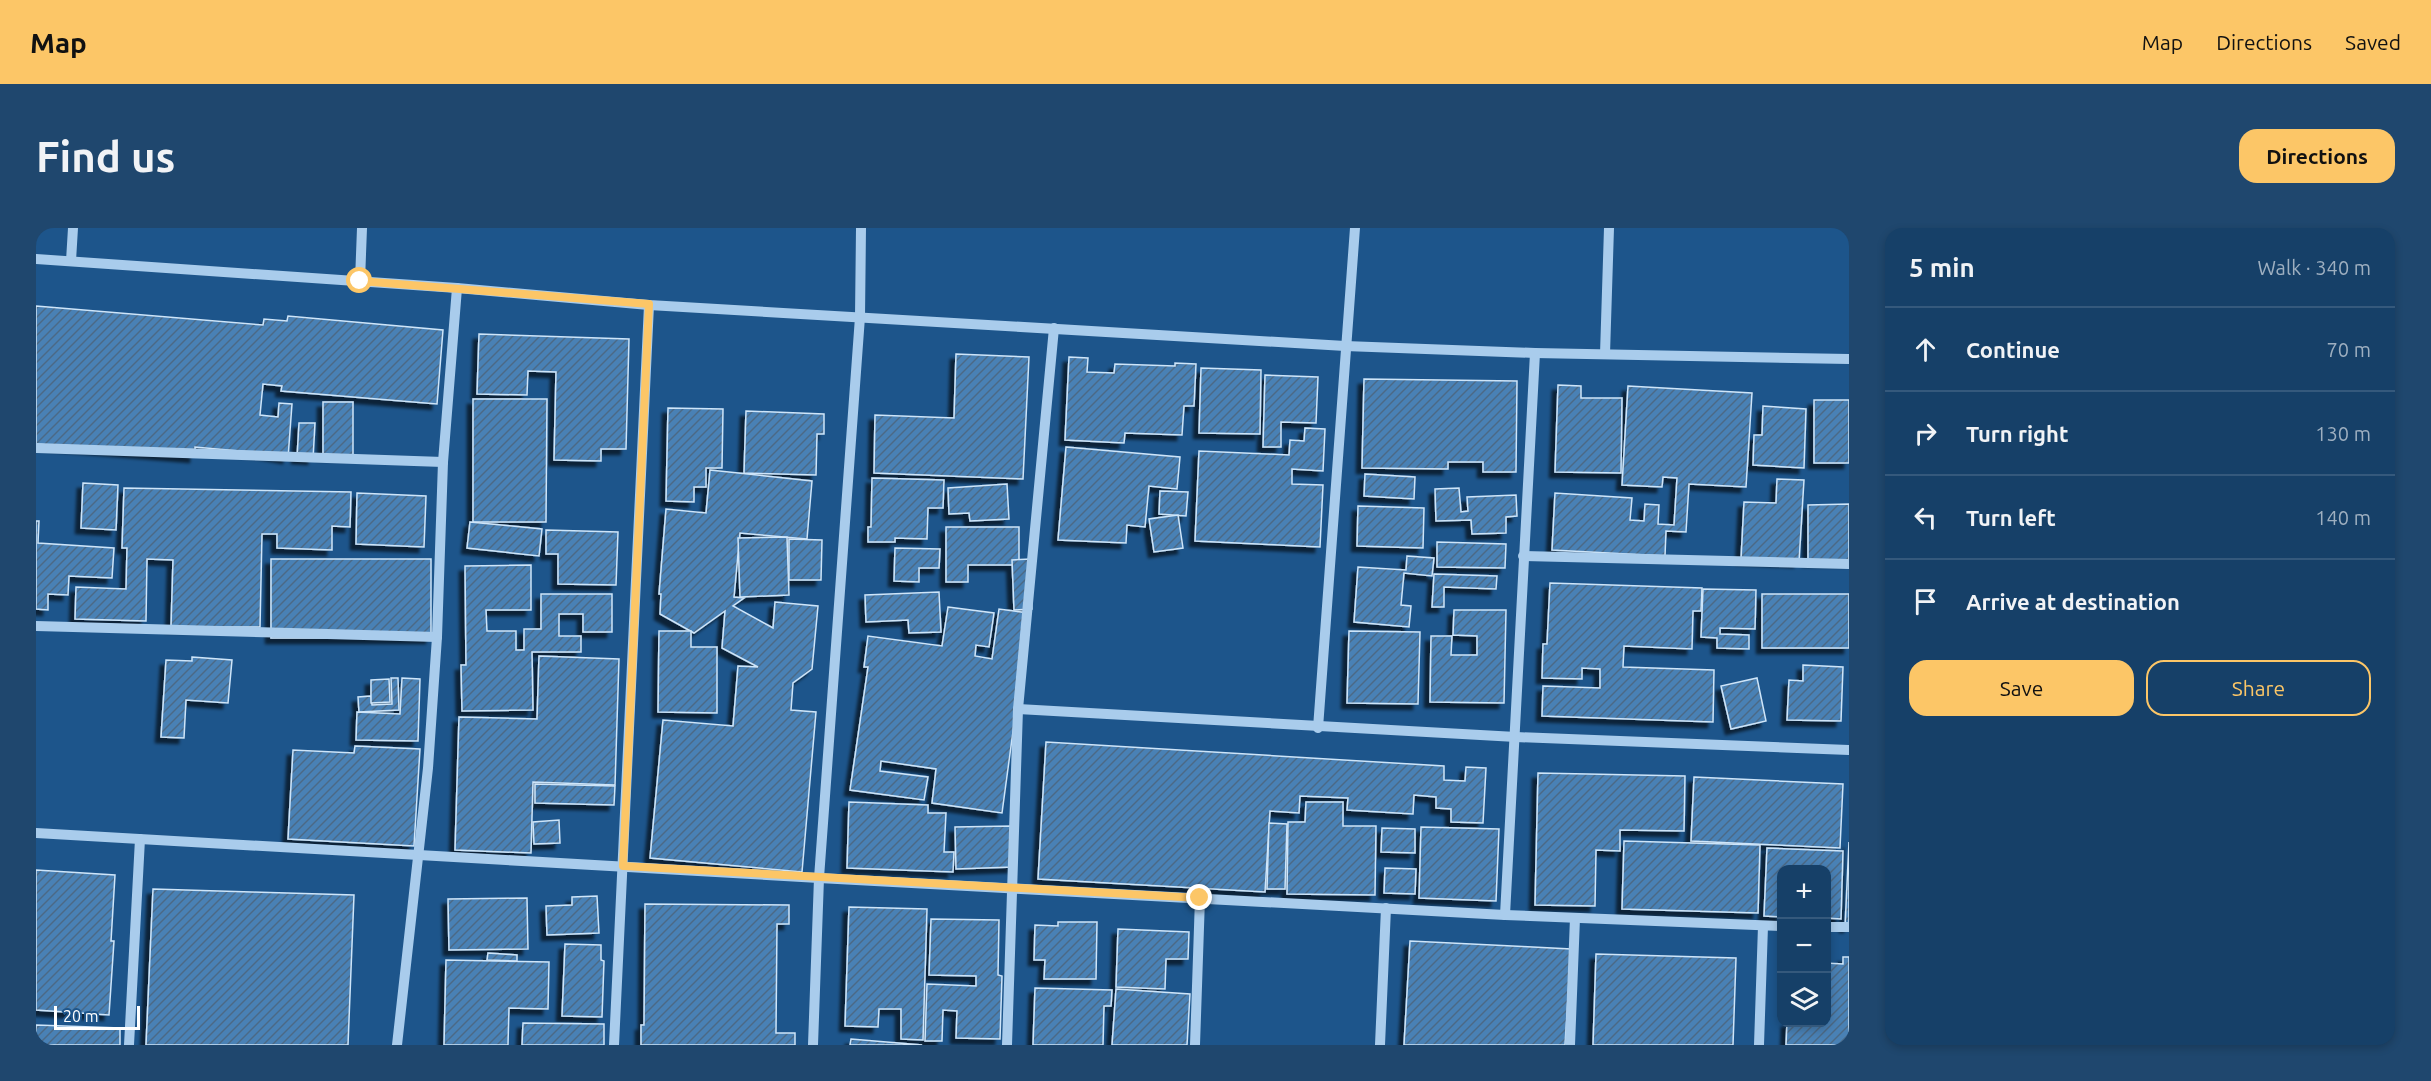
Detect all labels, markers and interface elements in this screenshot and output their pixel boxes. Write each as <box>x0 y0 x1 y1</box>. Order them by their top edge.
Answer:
text: Map <box>30 27 87 58</box>
text: Map <box>2142 30 2183 54</box>
text: Directions <box>2216 30 2312 54</box>
text: Saved <box>2345 30 2401 54</box>
button: Directions <box>2239 129 2395 183</box>
text: Find us <box>36 133 175 180</box>
text: 5 min <box>1909 253 1975 282</box>
text: Walk · 340 m <box>2258 256 2371 279</box>
route start <box>346 267 372 293</box>
icon: ahead <box>1909 333 1942 366</box>
text: Continue <box>1966 337 2060 362</box>
text: 70 m <box>2327 338 2371 361</box>
icon: right <box>1909 417 1942 450</box>
text: Turn right <box>1966 421 2068 446</box>
text: 130 m <box>2315 422 2371 445</box>
icon: left <box>1909 501 1942 534</box>
text: Turn left <box>1966 505 2056 530</box>
text: 140 m <box>2315 506 2371 529</box>
icon: arrive <box>1909 585 1942 618</box>
text: Arrive at destination <box>1966 589 2180 614</box>
button: Save <box>1909 660 2134 716</box>
button: Share <box>2146 660 2371 716</box>
map controls <box>1777 865 1831 1027</box>
button: + <box>1777 865 1831 919</box>
route end <box>1186 884 1212 910</box>
button: − <box>1777 919 1831 973</box>
button: layers <box>1777 973 1831 1027</box>
scale bar <box>54 1003 140 1030</box>
text: 20 m <box>63 1007 99 1025</box>

